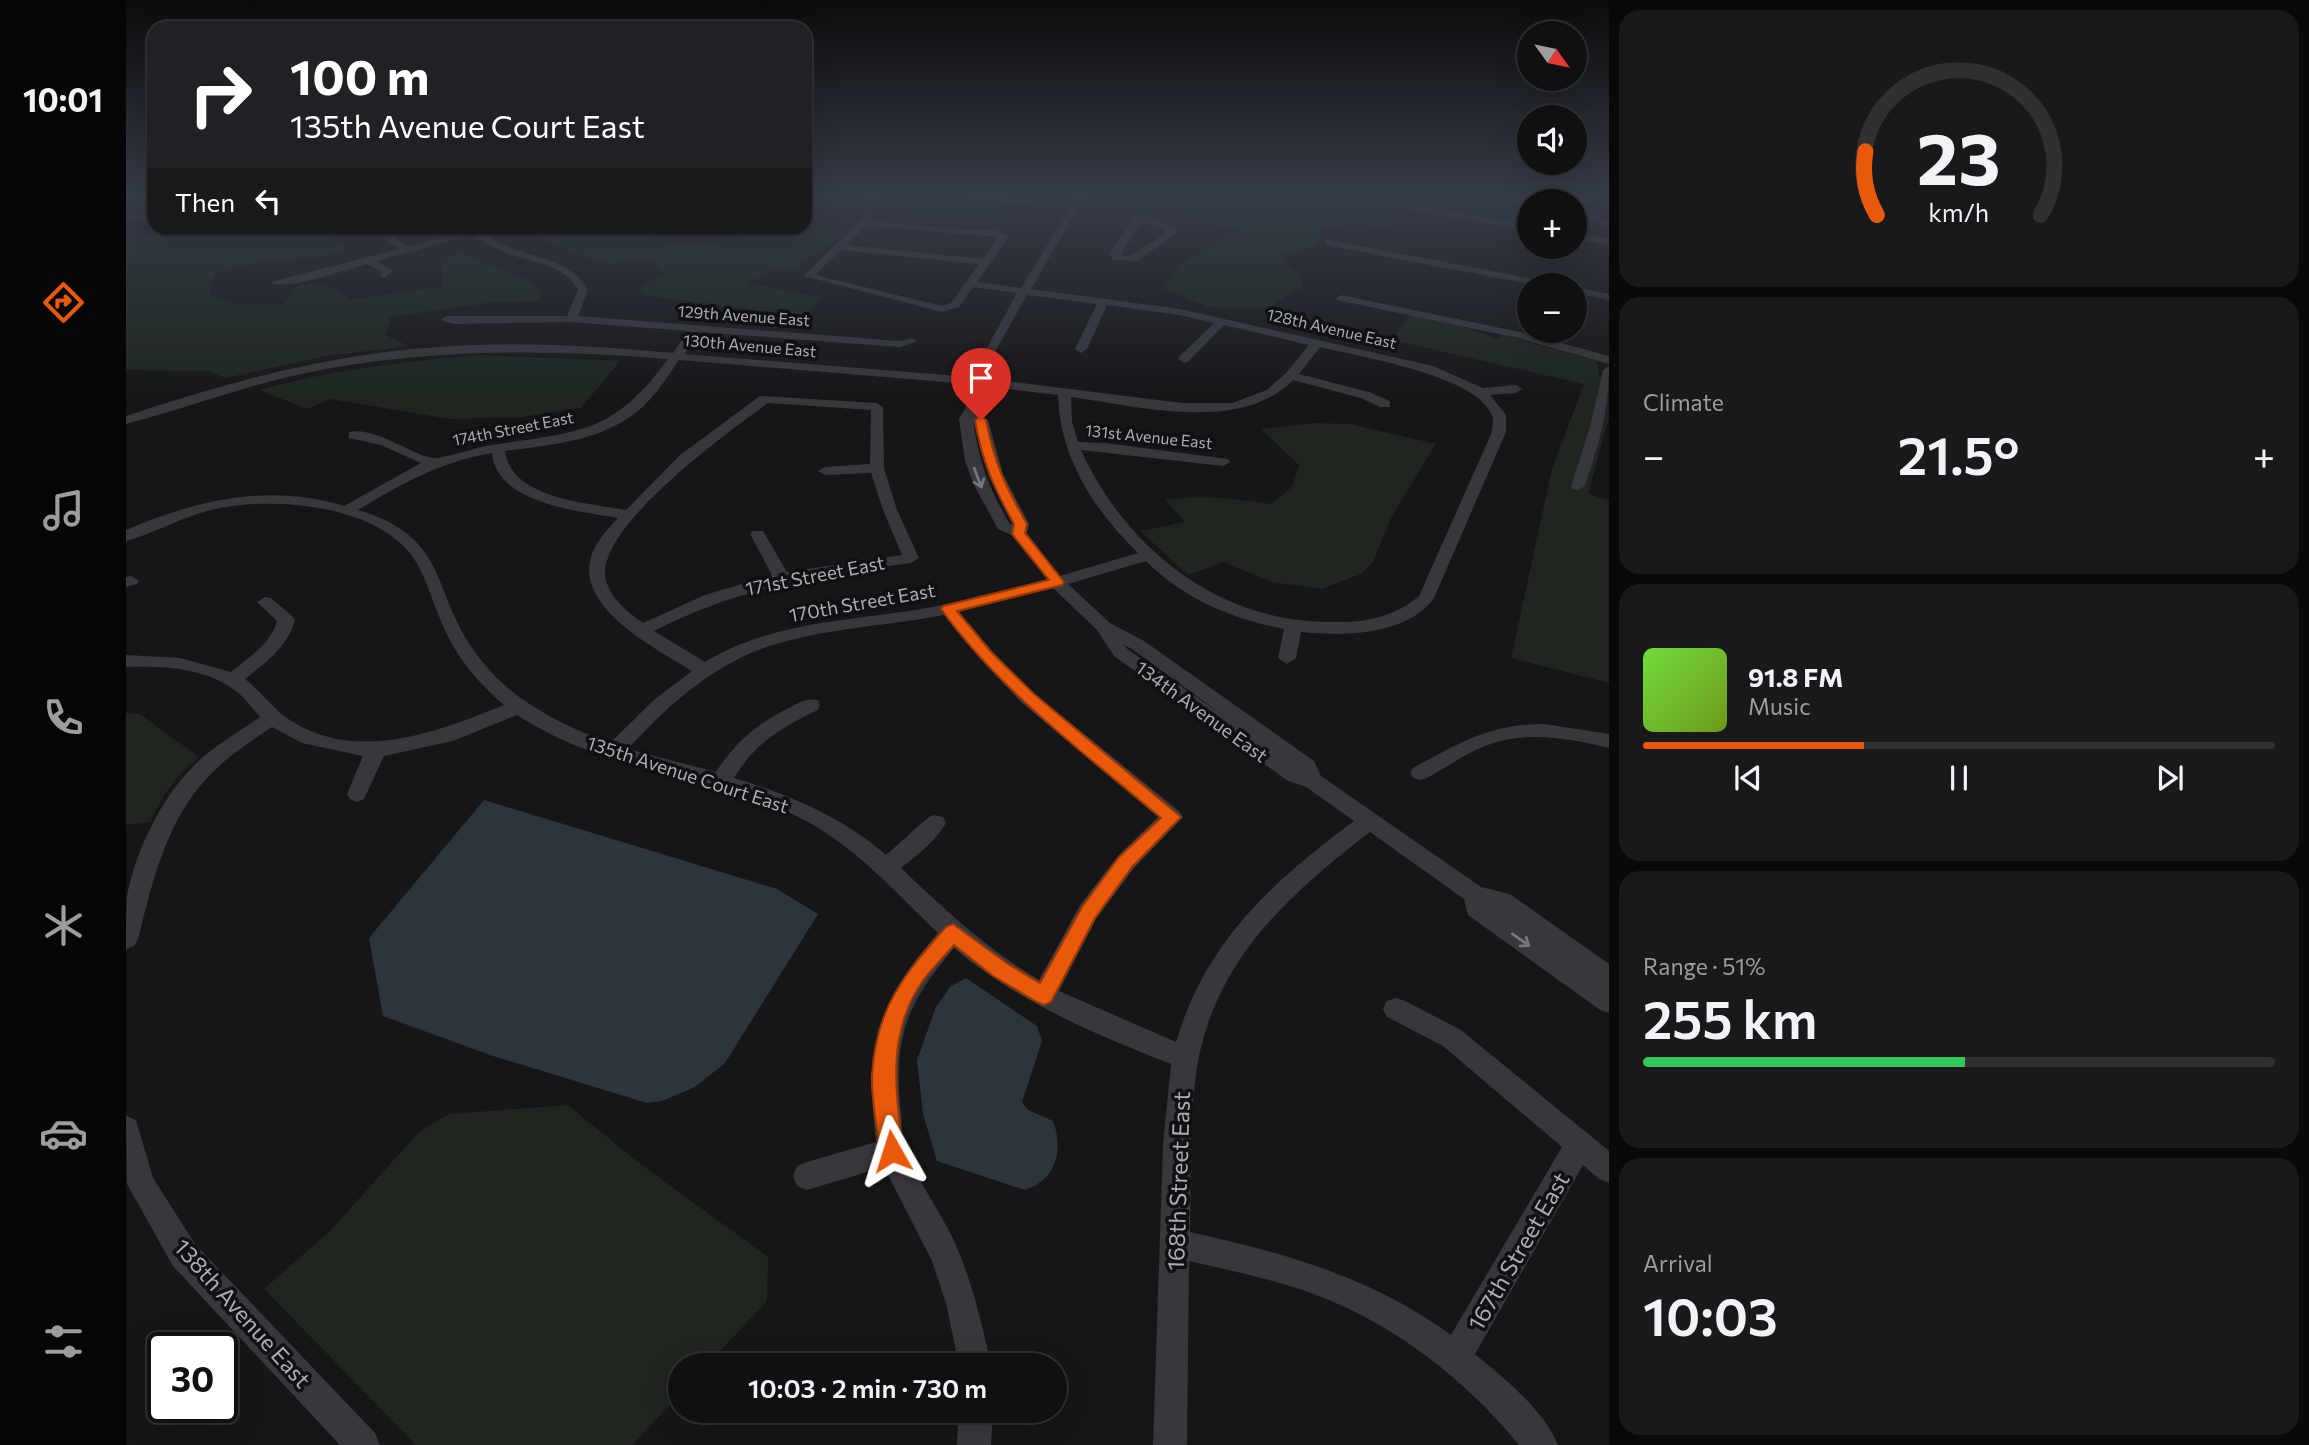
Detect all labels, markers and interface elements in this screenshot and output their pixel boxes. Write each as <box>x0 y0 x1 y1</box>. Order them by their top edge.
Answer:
north arrow <box>1517 21 1587 91</box>
map controls <box>1517 21 1587 343</box>
text: 100 m <box>290 45 429 105</box>
icon: right <box>175 49 266 140</box>
text: 10:01 <box>23 79 103 119</box>
text: 135th Avenue Court East <box>290 105 645 145</box>
button: sound <box>1517 105 1587 175</box>
text: 23 <box>1917 111 2001 200</box>
icon: left <box>249 182 287 220</box>
text: Then <box>175 186 235 217</box>
button: + <box>1517 189 1587 259</box>
text: km/h <box>1929 196 1989 226</box>
button: − <box>1517 273 1587 343</box>
icon: directions <box>39 278 88 327</box>
street label: 129th Avenue East <box>677 301 811 329</box>
street label: 128th Avenue East <box>1265 304 1399 352</box>
street label: 130th Avenue East <box>683 330 818 360</box>
pin <box>951 348 1011 420</box>
icon: arrive <box>962 359 1000 397</box>
text: Climate <box>1643 388 1724 416</box>
street label: 174th Street East <box>451 407 575 449</box>
street label: 131st Avenue East <box>1084 420 1214 452</box>
text: 21.5° <box>1898 422 2019 486</box>
text: − <box>1643 431 1665 478</box>
text: + <box>2253 431 2275 478</box>
one-way arrow <box>973 466 986 488</box>
icon: music <box>39 486 88 535</box>
street label: 171st Street East <box>743 550 887 600</box>
street label: 170th Street East <box>787 578 937 626</box>
street label: 134th Avenue East <box>1132 655 1273 767</box>
text: 91.8 FM <box>1748 661 1843 692</box>
text: Music <box>1748 692 1811 720</box>
icon: phone <box>39 693 88 742</box>
street label: 135th Avenue Court East <box>584 730 792 818</box>
icon: previous <box>1729 759 1767 797</box>
icon: pause <box>1940 759 1978 797</box>
icon: next <box>2151 759 2189 797</box>
icon: climate <box>39 901 88 950</box>
one-way arrow <box>1511 933 1530 947</box>
text: Range · 51% <box>1643 952 1765 980</box>
text: 255 km <box>1643 986 1817 1050</box>
street label: 168th Street East <box>1161 1091 1195 1271</box>
icon: car <box>39 1109 88 1158</box>
position arrow <box>855 1114 929 1188</box>
street label: 167th Street East <box>1461 1167 1575 1335</box>
street label: 138th Avenue East <box>169 1233 317 1393</box>
text: Arrival <box>1643 1249 1713 1277</box>
text: 10:03 <box>1643 1283 1778 1347</box>
icon: filters <box>39 1317 88 1366</box>
speed limit sign: 30 <box>147 1332 238 1423</box>
text: 10:03 · 2 min · 730 m <box>748 1372 987 1403</box>

